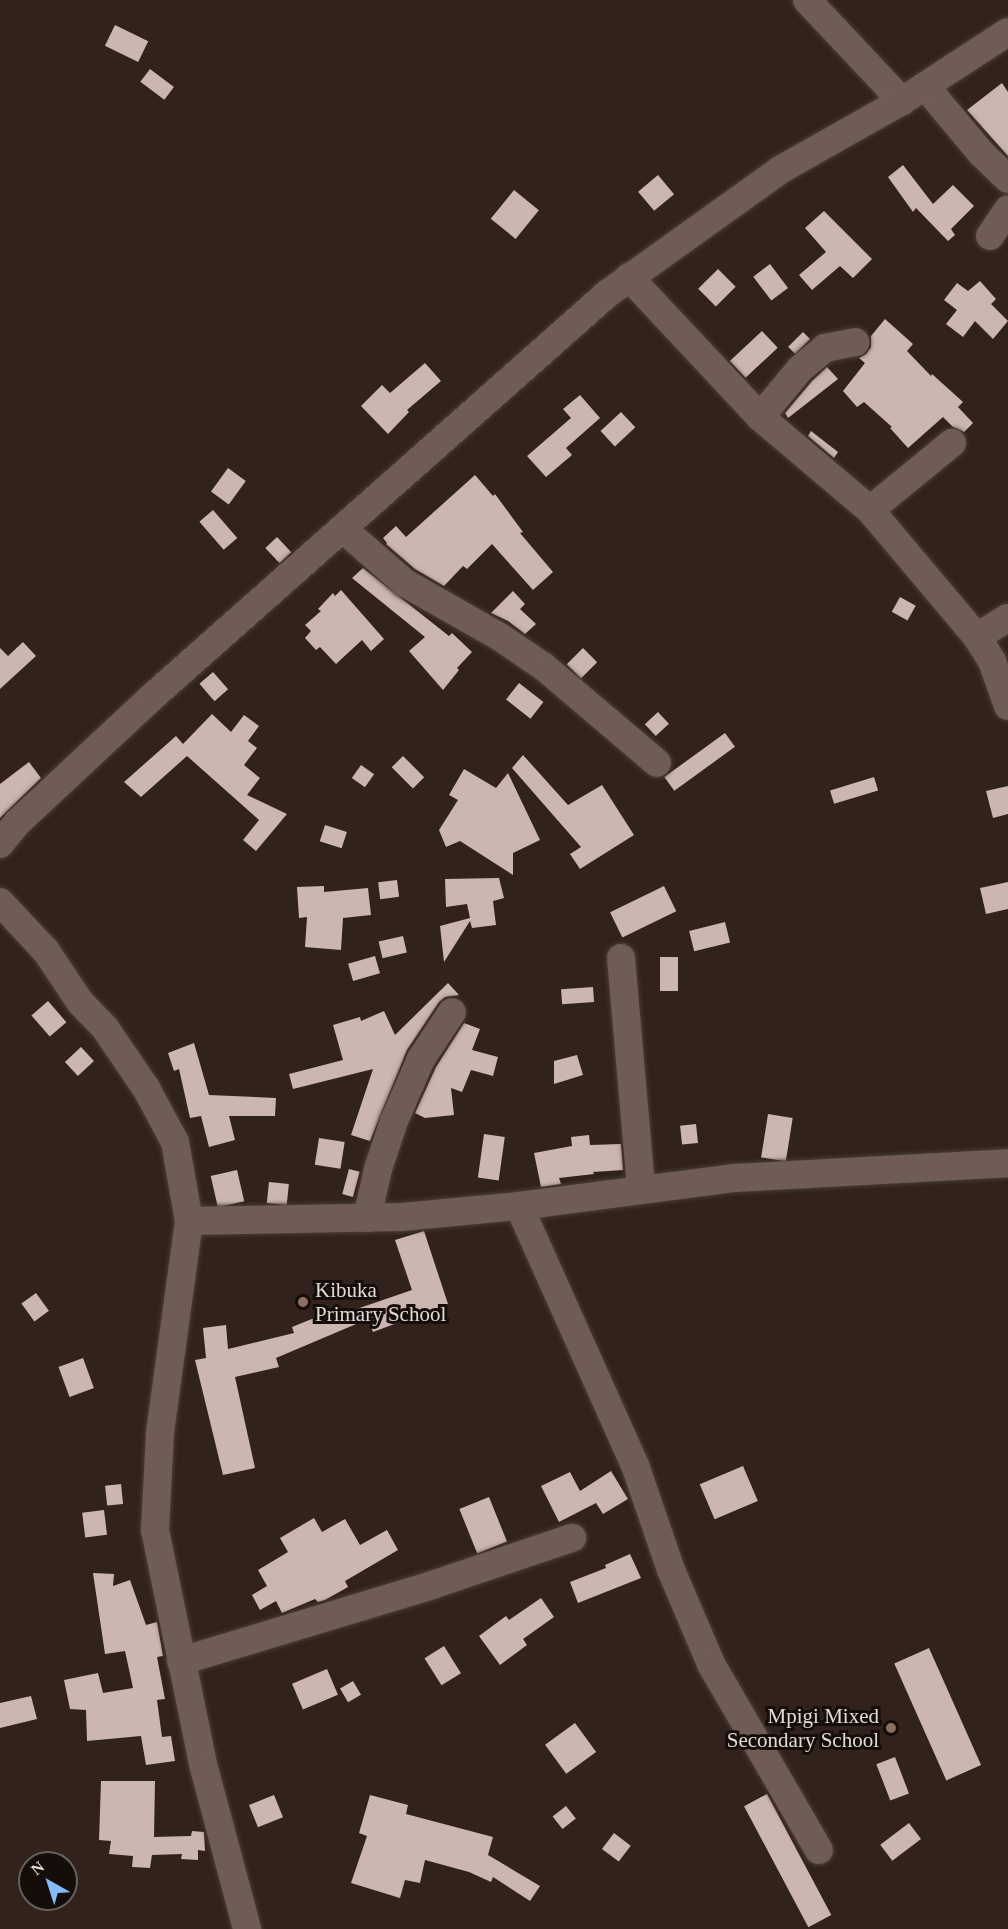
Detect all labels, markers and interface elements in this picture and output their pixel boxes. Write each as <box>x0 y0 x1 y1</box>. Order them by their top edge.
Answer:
place label: Kibuka Primary School <box>315 1277 446 1327</box>
marker: Kibuka Primary School <box>296 1295 310 1309</box>
place label: Mpigi Mixed Secondary School <box>727 1703 879 1753</box>
marker: Mpigi Mixed Secondary School <box>884 1721 898 1735</box>
north arrow <box>18 1851 78 1911</box>
text: N <box>28 1858 47 1878</box>

